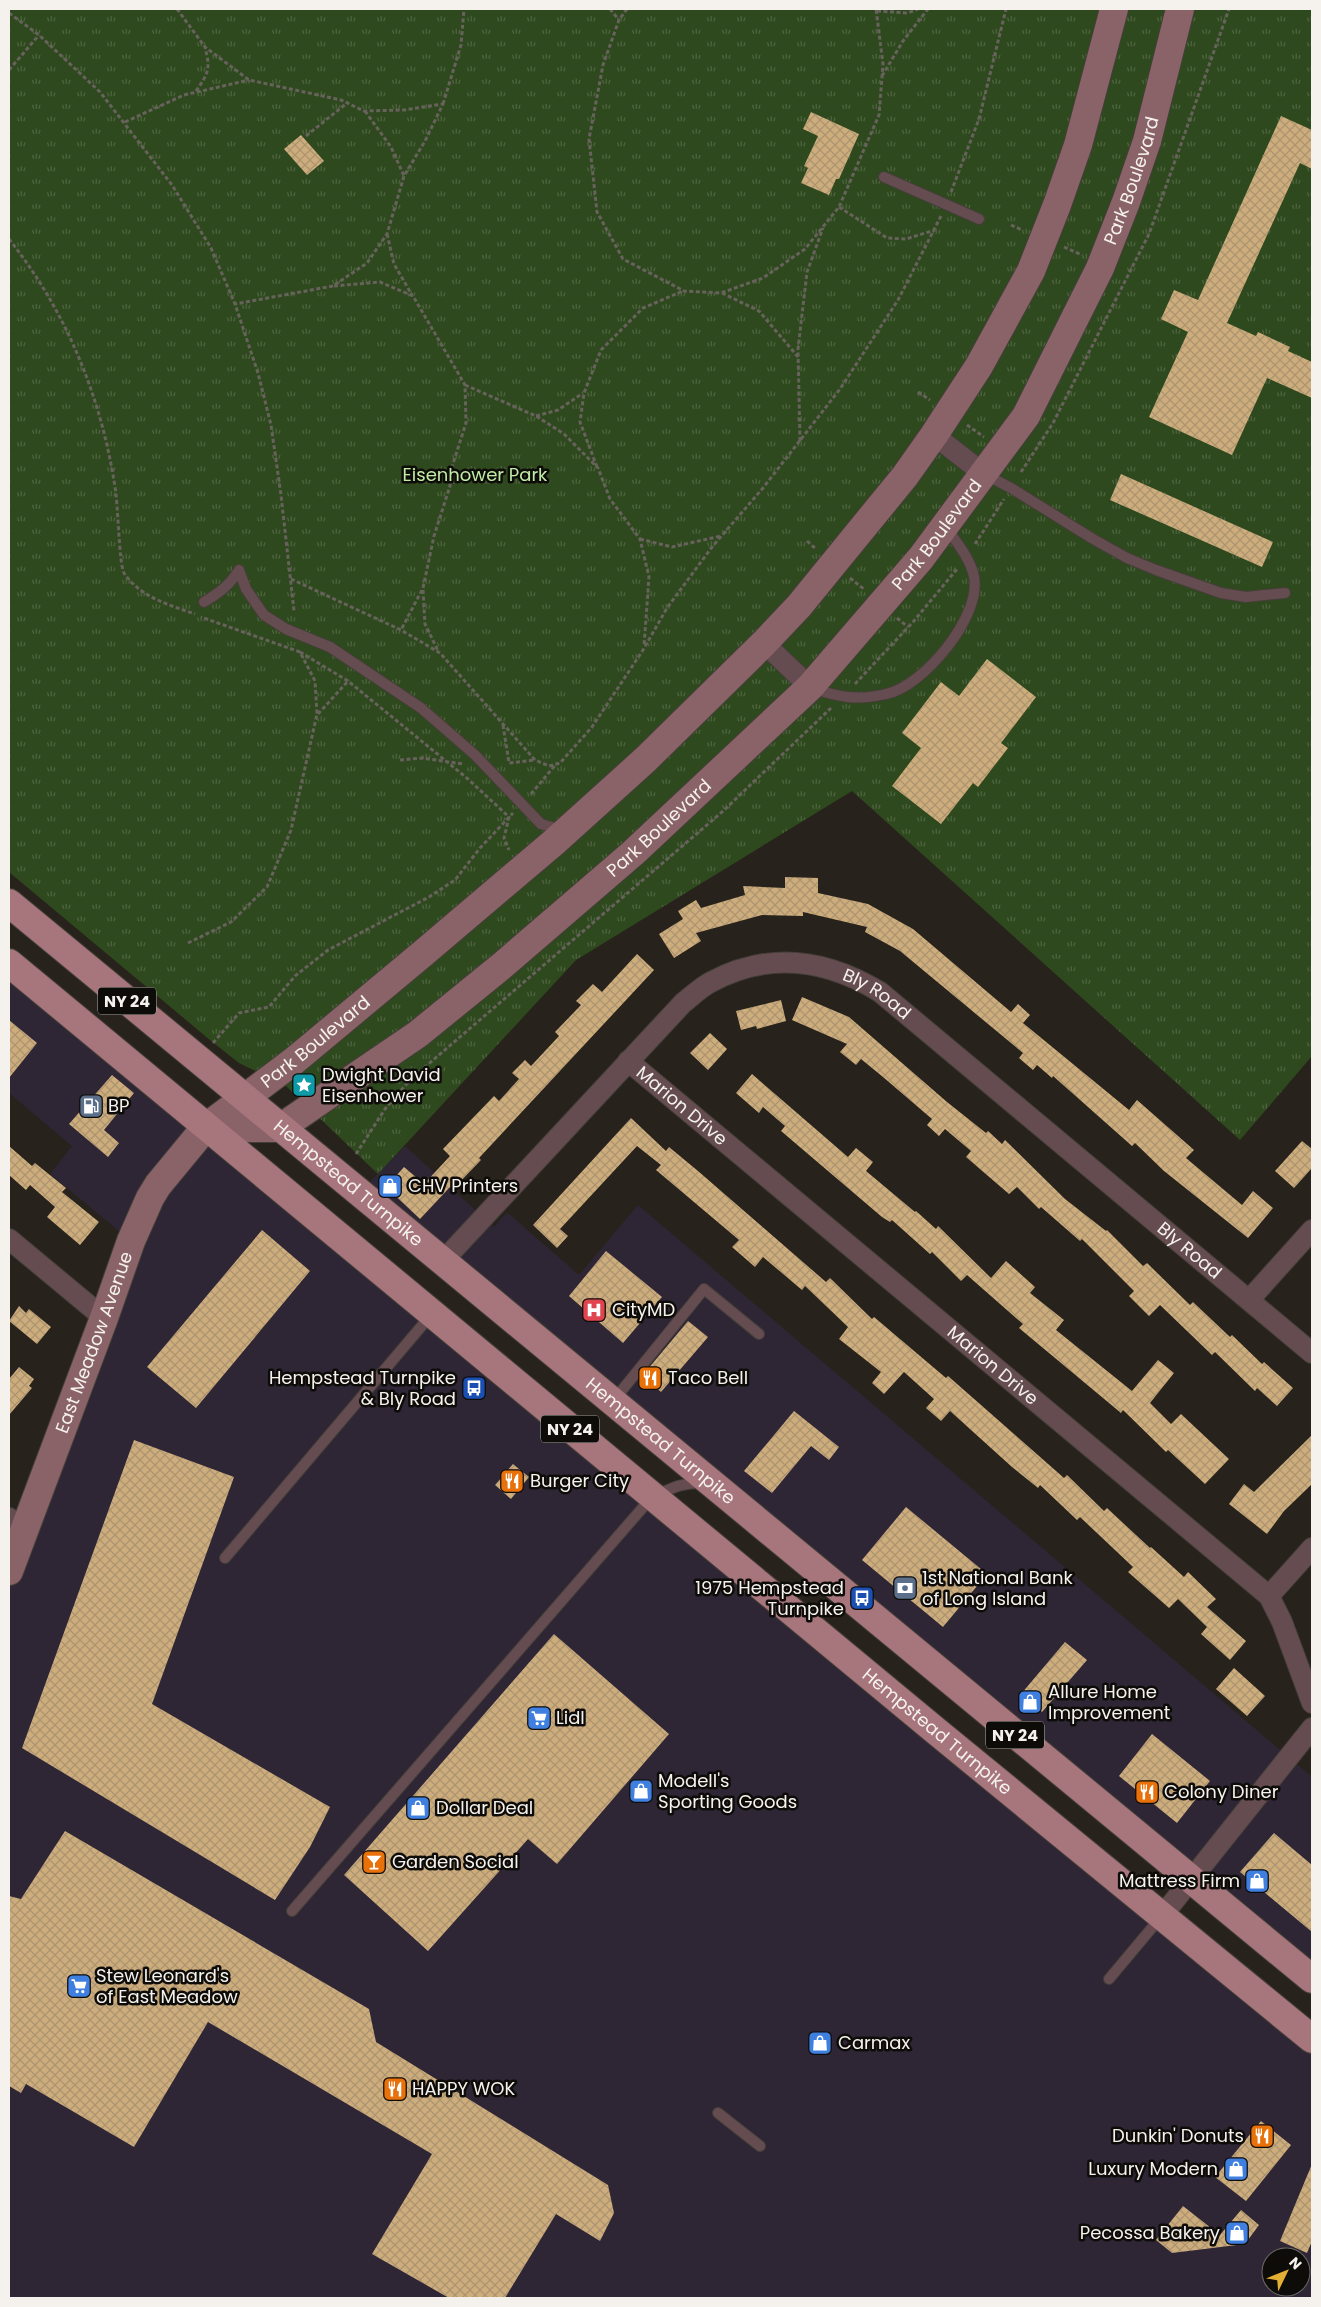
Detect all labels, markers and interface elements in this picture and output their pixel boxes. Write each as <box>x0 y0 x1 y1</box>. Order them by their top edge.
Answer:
street label: Park Boulevard <box>1097 114 1165 248</box>
park label: Eisenhower Park <box>403 462 548 487</box>
street label: Park Boulevard <box>886 474 987 595</box>
street label: Park Boulevard <box>601 773 716 882</box>
street label: Bly Road <box>839 962 917 1025</box>
road number: NY 24 <box>98 988 156 1014</box>
street label: Park Boulevard <box>255 990 375 1094</box>
street label: Marion Drive <box>631 1060 733 1151</box>
place label: Dwight David Eisenhower <box>322 1062 441 1108</box>
place icon: Dwight David Eisenhower <box>291 1072 317 1098</box>
fuel station icon: BP <box>78 1093 104 1119</box>
place label: BP <box>108 1093 129 1118</box>
street label: Hempstead Turnpike <box>268 1114 429 1252</box>
shop icon: CHV Printers <box>377 1173 403 1199</box>
place label: CHV Printers <box>408 1173 518 1198</box>
street label: Bly Road <box>1152 1216 1227 1285</box>
street label: East Meadow Avenue <box>49 1248 138 1437</box>
hospital icon: CityMD <box>581 1297 607 1323</box>
place label: CityMD <box>612 1297 675 1322</box>
street label: Marion Drive <box>942 1320 1044 1410</box>
place label: Hempstead Turnpike & Bly Road <box>269 1365 456 1411</box>
restaurant icon: Taco Bell <box>637 1365 663 1391</box>
place label: Taco Bell <box>668 1365 748 1390</box>
street label: Hempstead Turnpike <box>581 1371 741 1510</box>
bus stop icon: Hempstead Turnpike & Bly Road <box>461 1375 487 1401</box>
road number: NY 24 <box>541 1416 599 1442</box>
restaurant icon: Burger City <box>499 1468 525 1494</box>
place label: Burger City <box>530 1468 629 1493</box>
place label: 1st National Bank of Long Island <box>922 1565 1073 1611</box>
place label: 1975 Hempstead Turnpike <box>695 1575 844 1621</box>
bank icon: 1st National Bank of Long Island <box>892 1575 918 1601</box>
bus stop icon: 1975 Hempstead Turnpike <box>849 1585 875 1611</box>
street label: Hempstead Turnpike <box>857 1662 1018 1800</box>
place label: Allure Home Improvement <box>1048 1679 1170 1725</box>
shop icon: Allure Home Improvement <box>1017 1689 1043 1715</box>
supermarket icon: Lidl <box>526 1705 552 1731</box>
place label: Lidl <box>556 1705 585 1730</box>
road number: NY 24 <box>986 1722 1044 1748</box>
place label: Modell's Sporting Goods <box>658 1768 797 1814</box>
shop icon: Modell's Sporting Goods <box>628 1778 654 1804</box>
restaurant icon: Colony Diner <box>1134 1779 1160 1805</box>
place label: Colony Diner <box>1164 1779 1279 1804</box>
shop icon: Dollar Deal <box>405 1795 431 1821</box>
place label: Dollar Deal <box>436 1795 533 1820</box>
bar icon: Garden Social <box>361 1849 387 1875</box>
place label: Garden Social <box>392 1849 519 1874</box>
place label: Mattress Firm <box>1119 1868 1240 1893</box>
shop icon: Mattress Firm <box>1244 1868 1270 1894</box>
place label: Stew Leonard's of East Meadow <box>96 1963 238 2009</box>
supermarket icon: Stew Leonard's of East Meadow <box>66 1973 92 1999</box>
shop icon: Carmax <box>807 2030 833 2056</box>
place label: Carmax <box>838 2030 910 2055</box>
restaurant icon: HAPPY WOK <box>382 2076 408 2102</box>
place label: HAPPY WOK <box>412 2076 515 2101</box>
place label: Dunkin' Donuts <box>1112 2123 1244 2148</box>
restaurant icon: Dunkin' Donuts <box>1249 2123 1275 2149</box>
place label: Luxury Modern <box>1088 2156 1218 2181</box>
shop icon: Luxury Modern <box>1223 2156 1249 2182</box>
place label: Pecossa Bakery <box>1080 2220 1220 2245</box>
shop icon: Pecossa Bakery <box>1224 2220 1250 2246</box>
north arrow <box>1261 2247 1311 2297</box>
text: N <box>1285 2252 1306 2274</box>

